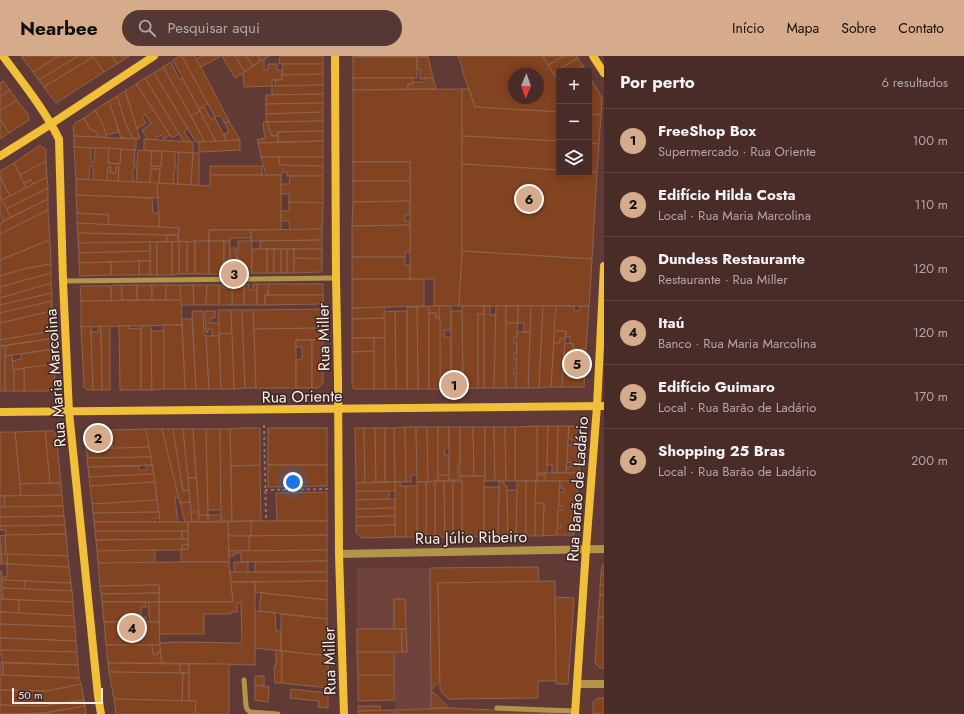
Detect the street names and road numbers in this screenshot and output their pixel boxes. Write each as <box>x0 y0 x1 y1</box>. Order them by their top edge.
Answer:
street label: Rua Miller <box>311 302 336 371</box>
street label: Rua Maria Marcolina <box>39 308 72 448</box>
street label: Rua Oriente <box>261 384 343 409</box>
street label: Rua Barão de Ladário <box>561 415 594 562</box>
street label: Rua Júlio Ribeiro <box>415 525 528 550</box>
street label: Rua Miller <box>317 626 342 695</box>

